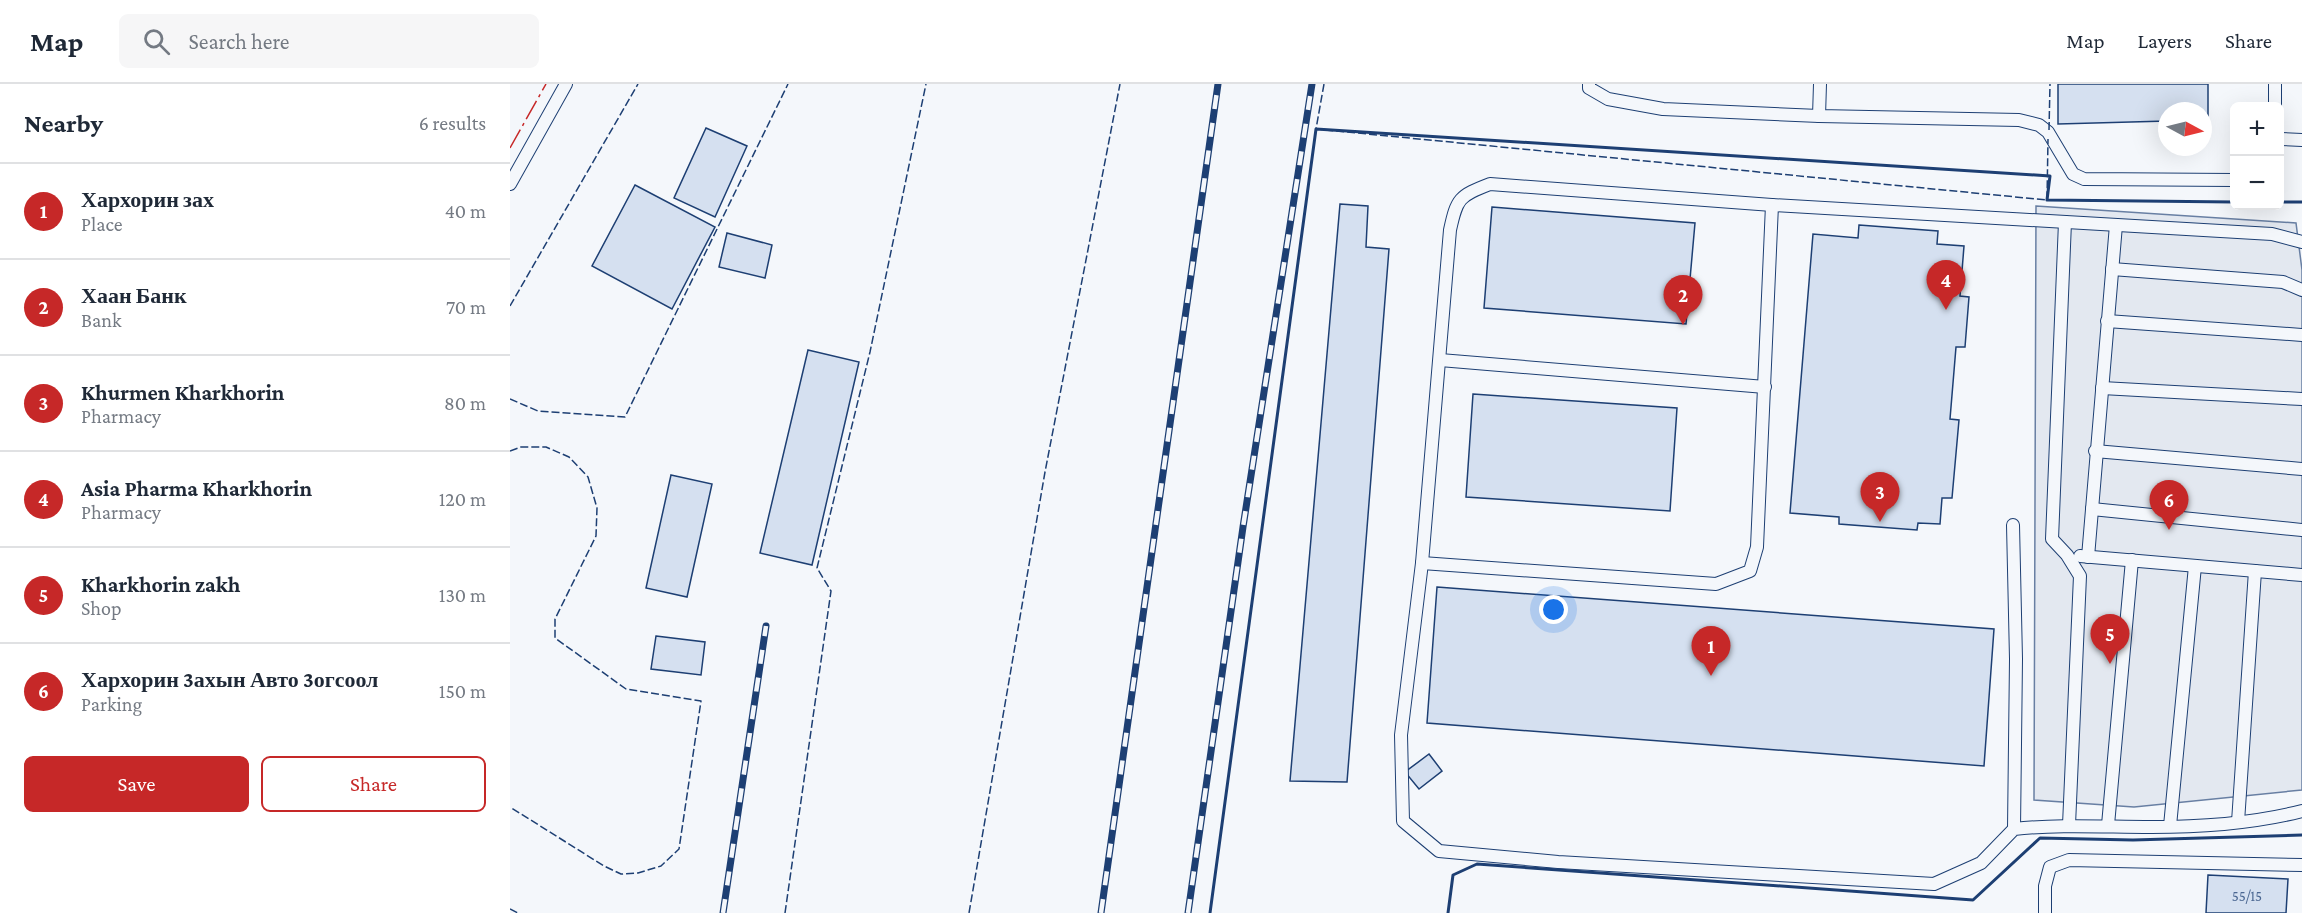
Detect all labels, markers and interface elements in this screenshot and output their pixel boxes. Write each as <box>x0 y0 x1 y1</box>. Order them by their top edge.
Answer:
search box <box>119 14 539 68</box>
icon: search <box>140 25 173 58</box>
text: Map <box>30 26 83 57</box>
text: Search here <box>188 29 289 54</box>
text: Map <box>2066 29 2105 53</box>
text: Layers <box>2138 29 2192 53</box>
text: Share <box>2225 29 2272 53</box>
north arrow <box>2158 102 2212 156</box>
map controls <box>2230 102 2284 210</box>
button: + <box>2230 102 2284 156</box>
text: Nearby <box>24 109 103 138</box>
text: 6 results <box>419 112 486 134</box>
button: − <box>2230 156 2284 210</box>
text: Хархорин зах <box>81 187 214 212</box>
text: 1 <box>40 200 47 222</box>
text: 40 m <box>445 200 486 222</box>
text: Place <box>81 213 123 235</box>
pin: 4 <box>1926 260 1966 310</box>
pin: 2 <box>1664 276 1702 325</box>
text: Хаан Банк <box>81 283 187 308</box>
text: 2 <box>38 296 49 318</box>
text: 70 m <box>446 296 486 318</box>
text: Bank <box>81 309 122 331</box>
text: Khurmen Kharkhorin <box>81 380 285 405</box>
text: 3 <box>39 392 48 414</box>
text: 80 m <box>444 392 486 414</box>
text: Pharmacy <box>81 405 161 427</box>
pin: 3 <box>1860 472 1900 522</box>
text: Asia Pharma Kharkhorin <box>81 476 312 501</box>
pin: 6 <box>2150 480 2188 530</box>
text: 4 <box>38 488 49 510</box>
text: 120 m <box>439 488 486 510</box>
text: Pharmacy <box>81 501 161 523</box>
text: Kharkhorin zakh <box>81 572 240 597</box>
text: 5 <box>39 584 48 606</box>
text: 130 m <box>439 584 486 606</box>
your location <box>1539 595 1568 624</box>
text: Shop <box>81 597 122 619</box>
pin: 5 <box>2090 614 2130 664</box>
pin: 1 <box>1692 626 1730 676</box>
text: Хархорин 3ахын Авто 3огсоол <box>81 667 378 692</box>
text: 6 <box>38 680 49 702</box>
text: 150 m <box>439 680 486 702</box>
text: Parking <box>81 693 142 715</box>
button: Save <box>24 756 249 812</box>
button: Share <box>261 756 486 812</box>
house number: 55/15 <box>2232 888 2262 904</box>

